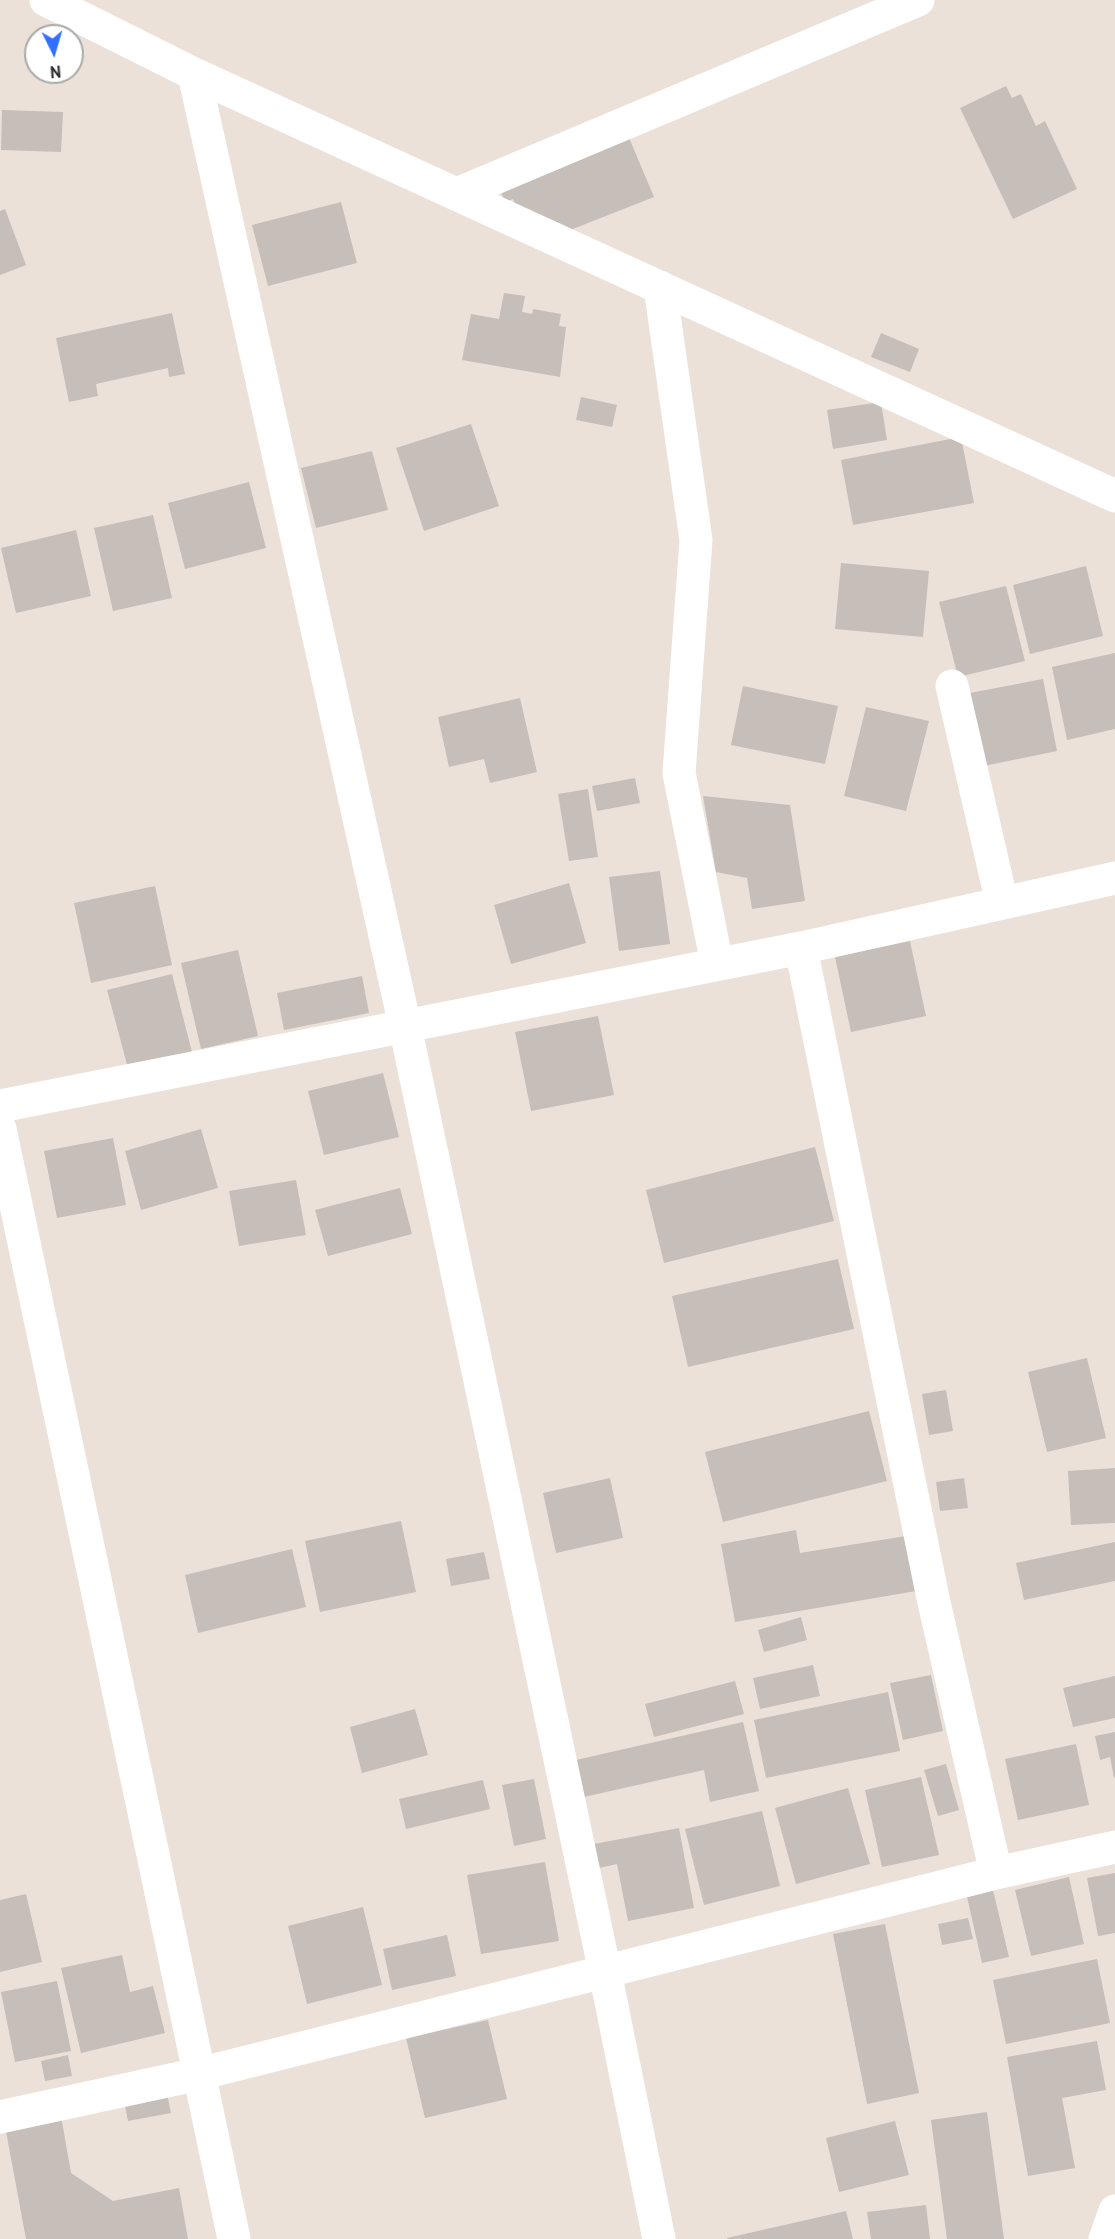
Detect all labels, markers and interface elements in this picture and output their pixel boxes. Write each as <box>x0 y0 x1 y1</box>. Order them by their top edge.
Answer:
north arrow <box>24 24 84 84</box>
text: N <box>49 59 62 80</box>

